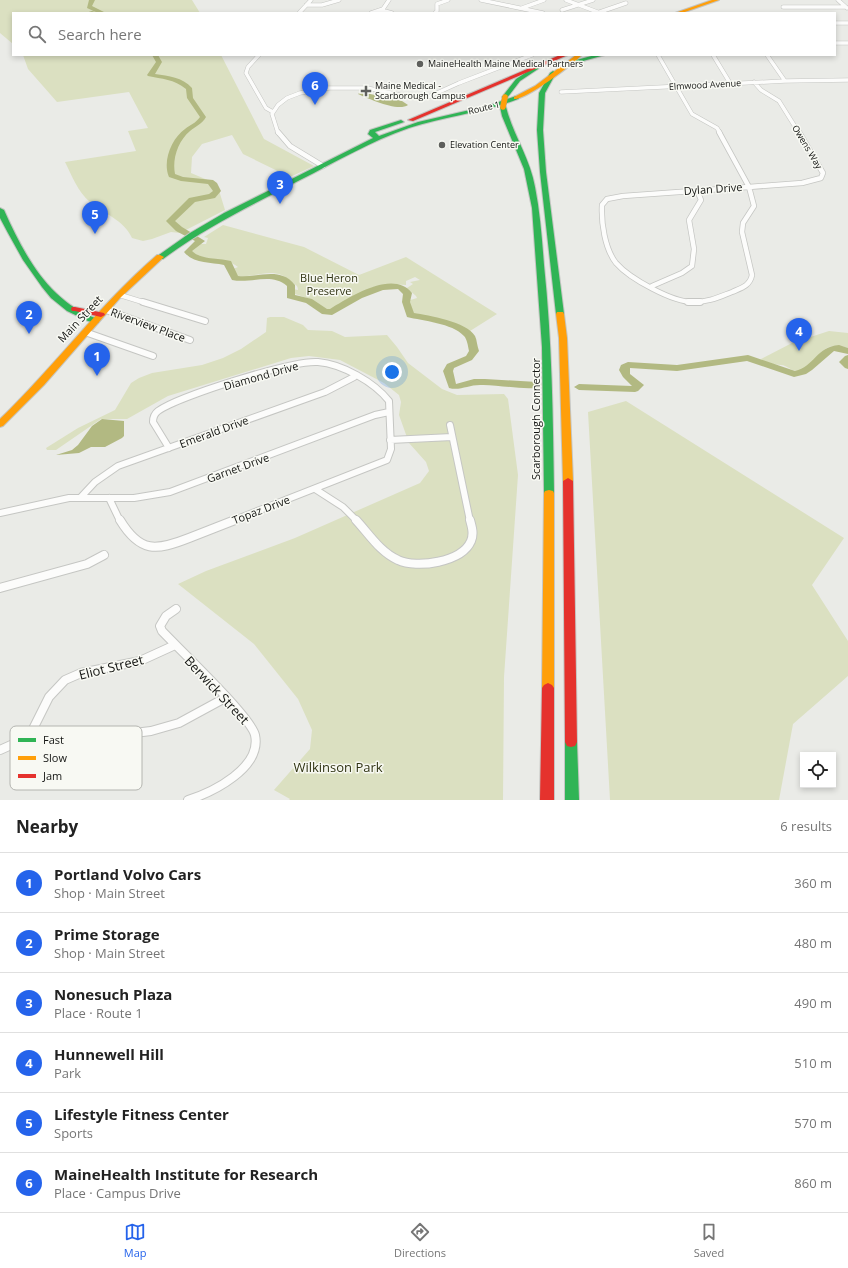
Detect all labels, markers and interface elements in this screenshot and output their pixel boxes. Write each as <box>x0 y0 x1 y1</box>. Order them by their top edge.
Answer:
search box <box>12 12 836 56</box>
icon: search <box>26 23 48 45</box>
text: Search here <box>58 24 142 44</box>
place label: MaineHealth Maine Medical Partners <box>428 57 583 70</box>
marker: MaineHealth Maine Medical Partners <box>415 59 425 69</box>
pin: 6 <box>302 72 328 105</box>
street label: Elmwood Avenue <box>668 76 742 93</box>
place label: Maine Medical - Scarborough Campus <box>375 79 466 102</box>
marker: Maine Medical - Scarborough Campus <box>360 85 372 97</box>
street label: Route 1 <box>467 98 501 117</box>
street label: Owens Way <box>789 122 826 172</box>
place label: Elevation Center <box>450 138 519 151</box>
marker: Elevation Center <box>437 140 447 150</box>
pin: 3 <box>267 171 293 204</box>
street label: Dylan Drive <box>683 179 743 198</box>
pin: 5 <box>82 201 108 234</box>
park label: Blue Heron Preserve <box>300 270 358 298</box>
street label: Main Street <box>54 292 105 345</box>
pin: 2 <box>16 301 42 334</box>
street label: Riverview Place <box>109 304 188 345</box>
pin: 4 <box>786 318 812 351</box>
pin: 1 <box>84 343 110 376</box>
street label: Scarborough Connector <box>528 357 543 480</box>
street label: Diamond Drive <box>222 358 300 393</box>
your location <box>382 362 402 382</box>
street label: Emerald Drive <box>177 412 250 451</box>
street label: Garnet Drive <box>205 449 271 486</box>
street label: Topaz Drive <box>230 492 292 527</box>
street label: Eliot Street <box>77 650 146 684</box>
street label: Berwick Street <box>181 652 254 728</box>
legend <box>10 726 142 790</box>
text: Fast <box>43 732 64 747</box>
text: Slow <box>43 750 67 765</box>
map controls <box>800 752 836 788</box>
button: locate <box>800 752 836 788</box>
park label: Wilkinson Park <box>293 758 383 776</box>
text: Jam <box>42 768 62 783</box>
text: Nearby <box>16 815 78 838</box>
text: 6 results <box>780 817 832 835</box>
text: Portland Volvo Cars <box>54 864 201 884</box>
text: 1 <box>25 874 33 892</box>
text: 360 m <box>794 874 832 892</box>
text: Shop · Main Street <box>54 884 165 902</box>
text: Prime Storage <box>54 924 160 944</box>
text: 2 <box>25 934 33 952</box>
text: 480 m <box>794 934 832 952</box>
text: Shop · Main Street <box>54 944 165 962</box>
text: Nonesuch Plaza <box>54 984 172 1004</box>
text: 3 <box>25 994 33 1012</box>
text: 490 m <box>794 994 832 1012</box>
text: Place · Route 1 <box>54 1004 143 1022</box>
text: Hunnewell Hill <box>54 1044 164 1064</box>
text: 4 <box>25 1054 33 1072</box>
text: 510 m <box>794 1054 832 1072</box>
text: Park <box>54 1064 81 1082</box>
text: Lifestyle Fitness Center <box>54 1104 229 1124</box>
text: 5 <box>25 1114 33 1132</box>
text: 570 m <box>794 1114 832 1132</box>
text: Sports <box>54 1124 93 1142</box>
text: MaineHealth Institute for Research <box>54 1164 318 1184</box>
text: 6 <box>25 1174 33 1192</box>
text: 860 m <box>794 1174 832 1192</box>
text: Place · Campus Drive <box>54 1184 181 1202</box>
tab: Map <box>124 1221 147 1260</box>
tab: Directions <box>394 1221 446 1260</box>
tab: Saved <box>694 1221 724 1260</box>

